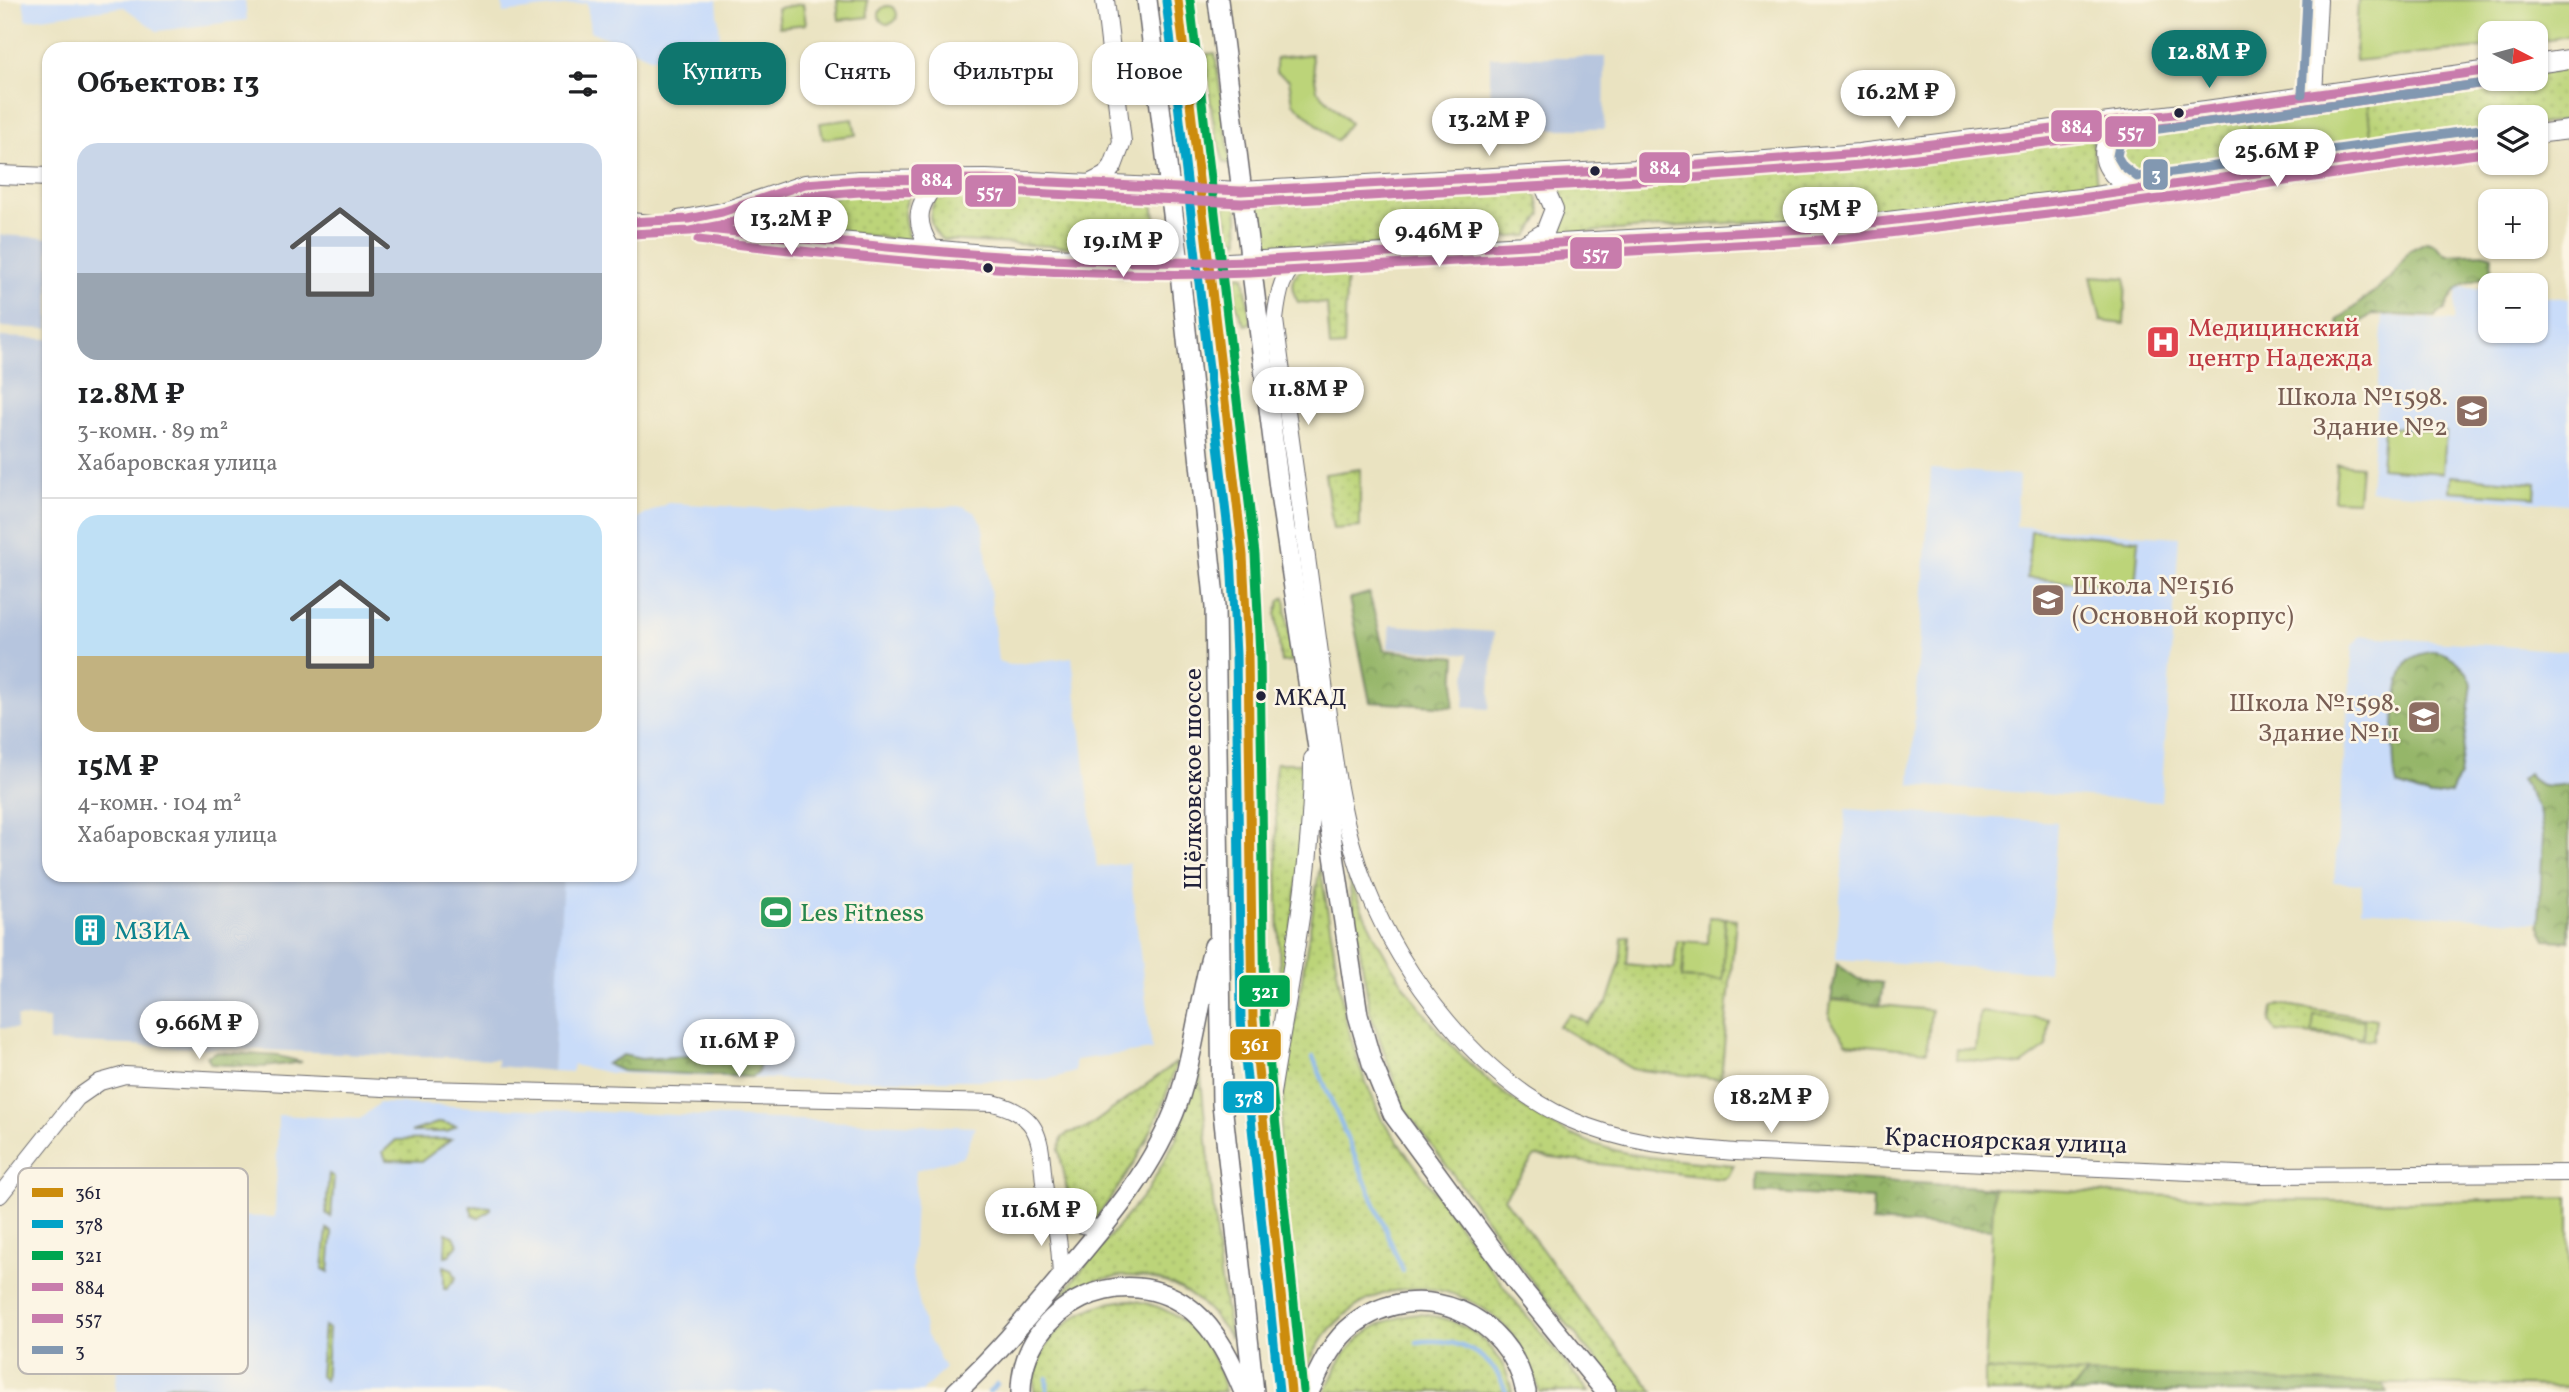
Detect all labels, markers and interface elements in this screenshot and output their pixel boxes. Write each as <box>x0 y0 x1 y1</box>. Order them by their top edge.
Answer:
north arrow <box>2478 21 2548 91</box>
map controls <box>2478 21 2548 343</box>
pin: 12.8M ₽ <box>2144 31 2274 90</box>
text: 12.8M ₽ <box>2168 37 2250 69</box>
chip: Купить <box>658 42 786 105</box>
chip: Снять <box>800 42 915 105</box>
chip: Фильтры <box>929 42 1078 105</box>
chip: Новое <box>1092 42 1207 105</box>
text: Объектов: 13 <box>77 63 260 105</box>
icon: filters <box>564 65 602 103</box>
pin: 16.2M ₽ <box>1833 71 1963 130</box>
text: 16.2M ₽ <box>1857 77 1939 109</box>
pin: 13.2M ₽ <box>1424 99 1554 158</box>
text: 13.2M ₽ <box>1448 105 1530 137</box>
button: layers <box>2478 105 2548 175</box>
unlabelled marker <box>2172 106 2186 120</box>
line badge: 884 <box>2050 109 2103 143</box>
text: 884 <box>2061 115 2093 141</box>
line badge: 557 <box>2104 115 2157 148</box>
text: 557 <box>2117 120 2145 146</box>
pin: 25.6M ₽ <box>2212 130 2342 189</box>
text: 25.6M ₽ <box>2235 136 2319 168</box>
line badge: 884 <box>1638 151 1691 184</box>
text: 884 <box>1649 156 1681 182</box>
line badge: 3 <box>2142 158 2169 191</box>
line badge: 884 <box>910 163 963 196</box>
text: 3 <box>2151 163 2161 189</box>
unlabelled marker <box>1588 164 1602 178</box>
text: 884 <box>921 168 953 194</box>
line badge: 557 <box>964 174 1017 208</box>
text: 557 <box>976 180 1004 206</box>
pin: 15M ₽ <box>1781 188 1879 247</box>
icon: home <box>277 189 403 315</box>
button: + <box>2478 189 2548 259</box>
text: 15M ₽ <box>1799 194 1861 226</box>
pin: 13.2M ₽ <box>726 198 856 257</box>
text: 13.2M ₽ <box>750 204 832 236</box>
pin: 9.46M ₽ <box>1374 210 1504 269</box>
text: 9.46M ₽ <box>1395 216 1483 248</box>
pin: 19.1M ₽ <box>1058 219 1188 279</box>
text: 19.1M ₽ <box>1083 226 1163 258</box>
line badge: 557 <box>1569 236 1623 270</box>
text: 557 <box>1582 242 1610 268</box>
unlabelled marker <box>981 261 995 275</box>
button: − <box>2478 273 2548 343</box>
place label: Медицинский центр Надежда <box>2188 311 2373 377</box>
hospital icon: Медицинский центр Надежда <box>2144 323 2182 361</box>
pin: 11.8M ₽ <box>1243 368 1373 427</box>
text: 12.8M ₽ <box>77 374 185 416</box>
text: 11.8M ₽ <box>1268 374 1348 406</box>
place label: Школа №1598. Здание №2 <box>2277 380 2448 446</box>
school or university icon: Школа №1598. Здание №2 <box>2453 392 2491 430</box>
text: 3-комн. · 89 m² <box>77 416 228 448</box>
text: Хабаровская улица <box>77 448 278 480</box>
icon: home <box>277 561 403 687</box>
place label: Школа №1516 (Основной корпус) <box>2072 569 2294 635</box>
school or university icon: Школа №1516 (Основной корпус) <box>2029 581 2067 619</box>
street label: Щёлковское шоссе <box>1176 668 1212 890</box>
place label: МКАД <box>1274 682 1347 716</box>
place label: Школа №1598. Здание №11 <box>2229 686 2400 752</box>
marker: МКАД <box>1254 689 1268 703</box>
school or university icon: Школа №1598. Здание №11 <box>2405 698 2443 736</box>
text: 15M ₽ <box>77 746 159 788</box>
text: 4-комн. · 104 m² <box>77 788 242 820</box>
text: Хабаровская улица <box>77 820 278 852</box>
sports icon: Les Fitness <box>757 893 795 931</box>
place label: Les Fitness <box>800 896 924 932</box>
building icon: МЗИА <box>71 911 109 949</box>
place label: МЗИА <box>114 914 190 950</box>
line badge: 321 <box>1238 974 1291 1008</box>
text: 321 <box>1251 980 1279 1006</box>
pin: 9.66M ₽ <box>134 1002 264 1061</box>
text: 9.66M ₽ <box>155 1008 243 1040</box>
pin: 11.6M ₽ <box>674 1020 804 1079</box>
text: 11.6M ₽ <box>699 1026 779 1058</box>
line badge: 361 <box>1229 1028 1282 1061</box>
text: 361 <box>1241 1033 1269 1059</box>
pin: 18.2M ₽ <box>1706 1076 1836 1135</box>
line badge: 378 <box>1222 1080 1275 1114</box>
text: 18.2M ₽ <box>1730 1082 1812 1114</box>
text: 378 <box>1235 1086 1263 1112</box>
street label: Красноярская улица <box>1883 1120 2128 1164</box>
legend <box>18 1168 248 1374</box>
text: 361 <box>75 1181 102 1207</box>
pin: 11.6M ₽ <box>976 1188 1106 1248</box>
text: 11.6M ₽ <box>1001 1195 1081 1227</box>
text: 378 <box>75 1213 103 1239</box>
text: 321 <box>75 1244 102 1270</box>
text: 884 <box>75 1276 105 1302</box>
text: 557 <box>75 1307 103 1333</box>
text: 3 <box>75 1339 85 1365</box>

